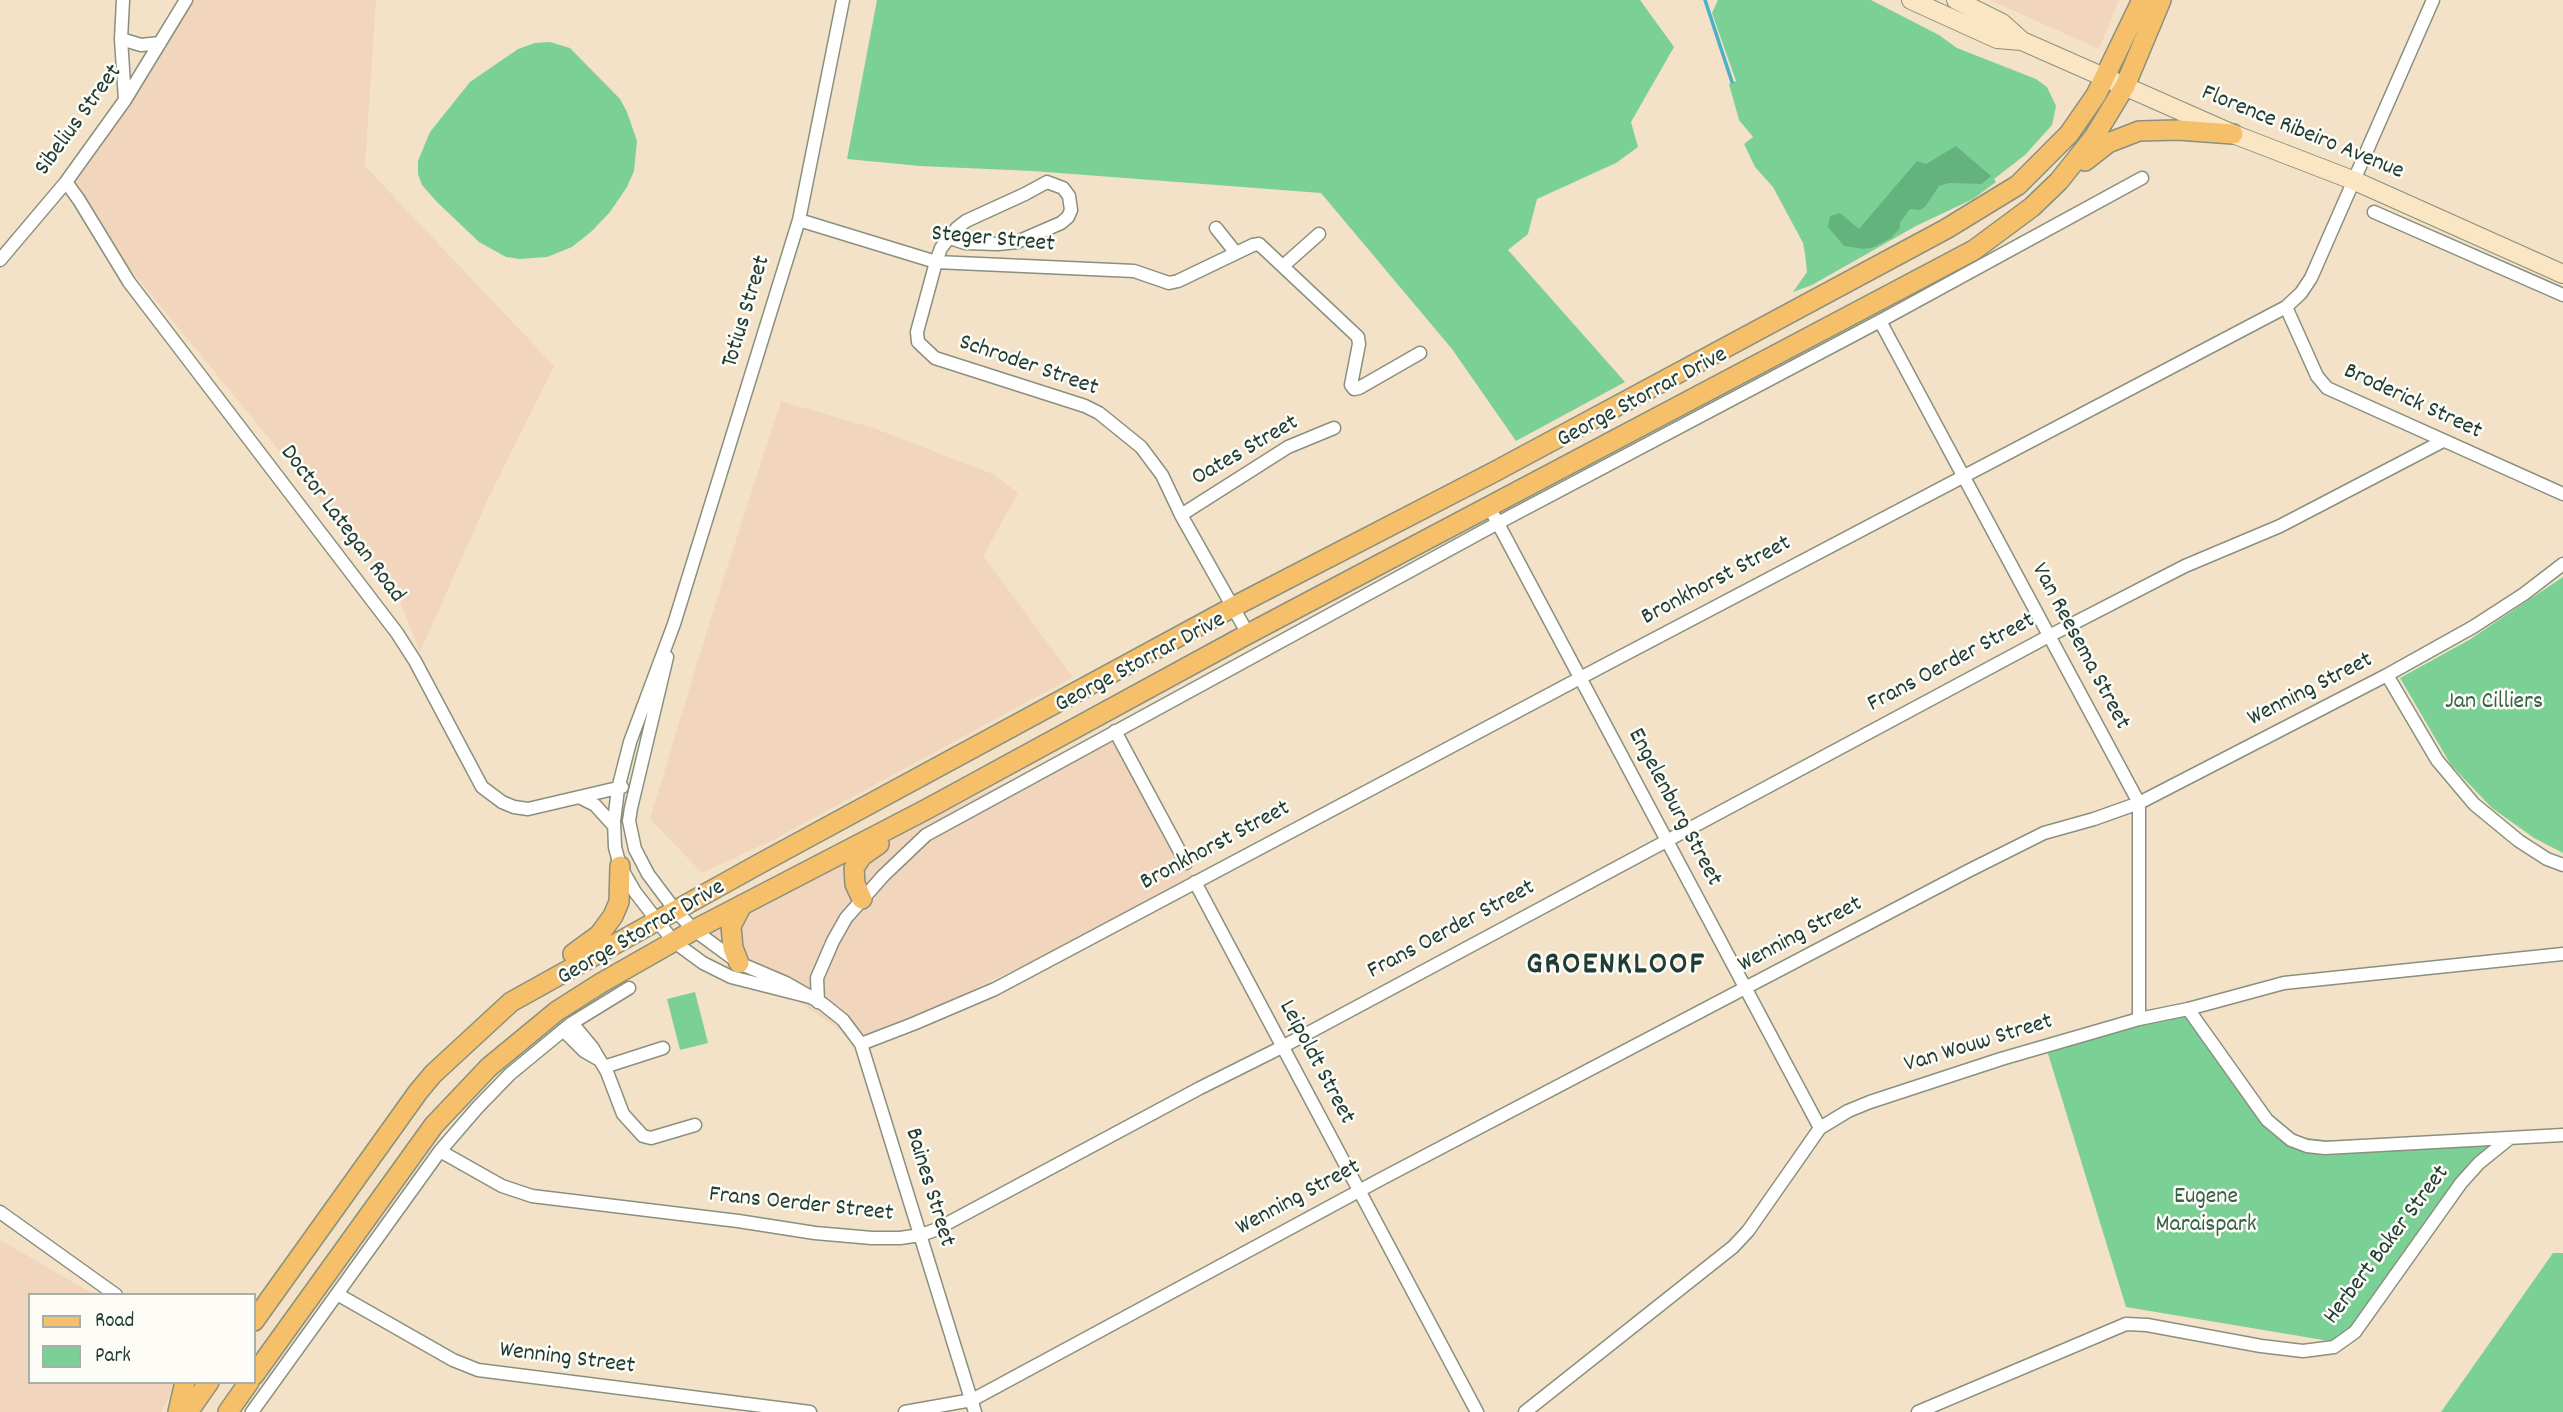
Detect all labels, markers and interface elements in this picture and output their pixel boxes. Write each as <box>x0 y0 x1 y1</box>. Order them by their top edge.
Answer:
street label: Sibelius Street <box>30 60 130 182</box>
street label: Florence Ribeiro Avenue <box>2197 80 2407 188</box>
street label: Steger Street <box>930 221 1056 261</box>
street label: Totius Street <box>717 253 779 371</box>
street label: Schroder Street <box>955 330 1101 404</box>
street label: George Storrar Drive <box>1553 342 1733 456</box>
street label: Broderick Street <box>2338 358 2486 448</box>
street label: Oates Street <box>1188 410 1304 494</box>
street label: Doctor Lategan Road <box>272 440 410 610</box>
street label: Bronkhorst Street <box>1637 530 1797 634</box>
street label: Van Reesema Street <box>2023 559 2135 735</box>
street label: George Storrar Drive <box>1051 607 1231 721</box>
street label: Frans Oerder Street <box>1863 608 2041 720</box>
street label: Wenning Street <box>2244 647 2378 735</box>
park label: Jan Cilliers <box>2445 690 2543 718</box>
street label: Engelenburg Street <box>1619 724 1727 892</box>
street label: Bronkhorst Street <box>1136 795 1296 899</box>
street label: George Storrar Drive <box>553 874 731 994</box>
street label: Frans Oerder Street <box>1363 875 1541 987</box>
street label: Wenning Street <box>1734 891 1868 981</box>
district label: GROENKLOOF <box>1528 949 1704 987</box>
street label: Leipoldt Street <box>1270 996 1360 1130</box>
street label: Van Wouw Street <box>1901 1009 2057 1081</box>
street label: Baines Street <box>896 1125 960 1251</box>
street label: Wenning Street <box>1232 1154 1366 1244</box>
street label: Herbert Baker Street <box>2319 1161 2457 1331</box>
street label: Frans Oerder Street <box>707 1182 895 1230</box>
park label: Eugene Maraispark <box>2155 1185 2257 1241</box>
legend <box>28 1293 256 1384</box>
text: Road <box>95 1307 134 1337</box>
street label: Wenning Street <box>498 1337 636 1383</box>
text: Park <box>95 1342 131 1372</box>

